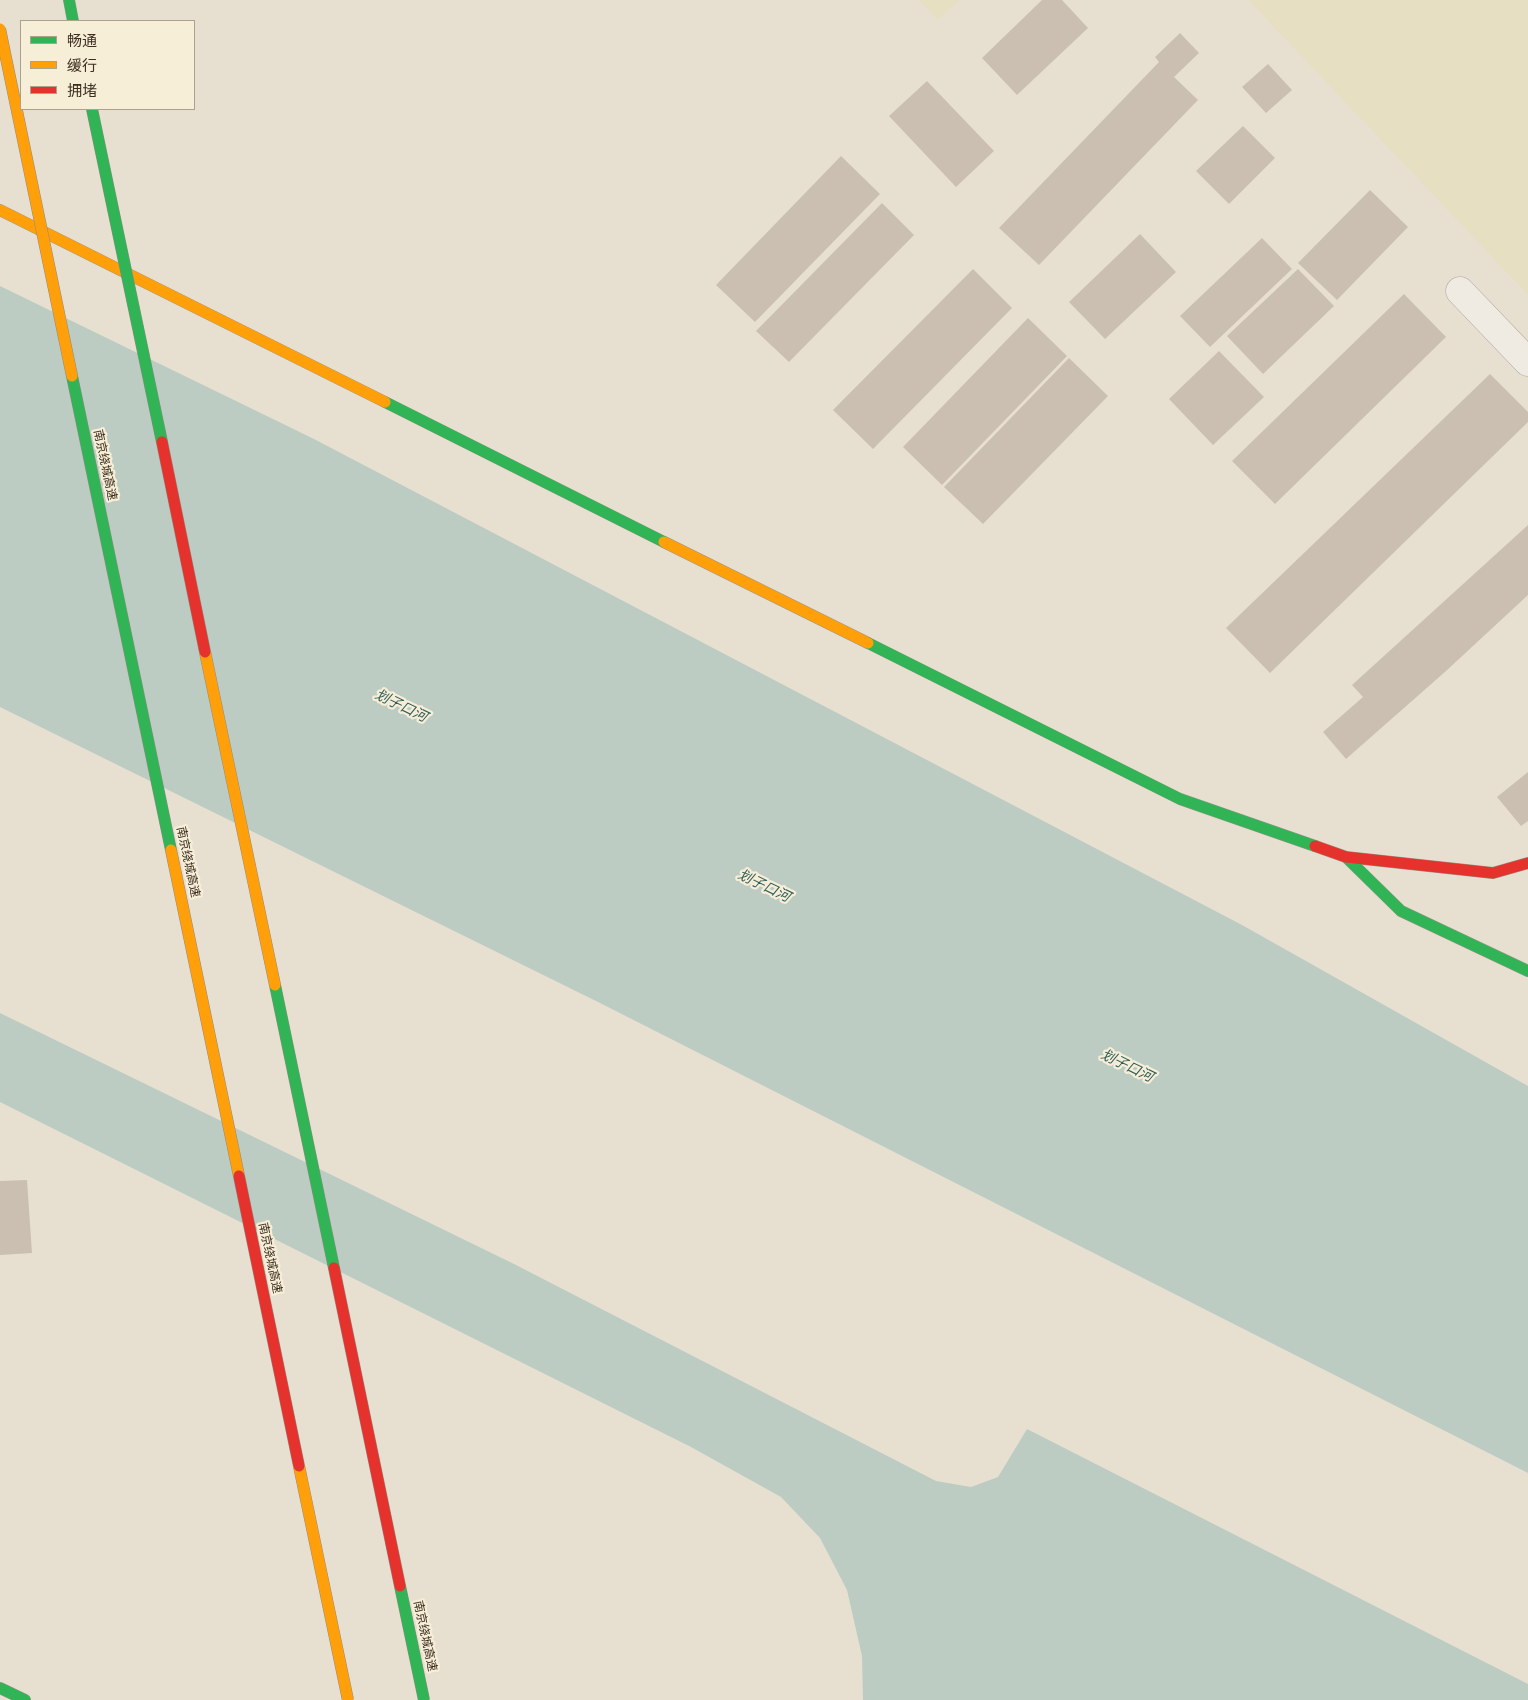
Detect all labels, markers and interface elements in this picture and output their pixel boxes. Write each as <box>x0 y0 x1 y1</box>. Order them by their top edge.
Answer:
legend <box>20 20 195 110</box>
text: 畅通 <box>67 28 97 51</box>
text: 缓行 <box>67 53 97 76</box>
text: 拥堵 <box>67 78 97 101</box>
street label: 南京绕城高速 <box>90 428 120 502</box>
water label: 划子口河 <box>372 686 430 726</box>
street label: 南京绕城高速 <box>173 825 203 899</box>
water label: 划子口河 <box>735 866 793 906</box>
water label: 划子口河 <box>1098 1046 1156 1086</box>
street label: 南京绕城高速 <box>255 1221 285 1295</box>
street label: 南京绕城高速 <box>410 1599 440 1673</box>

